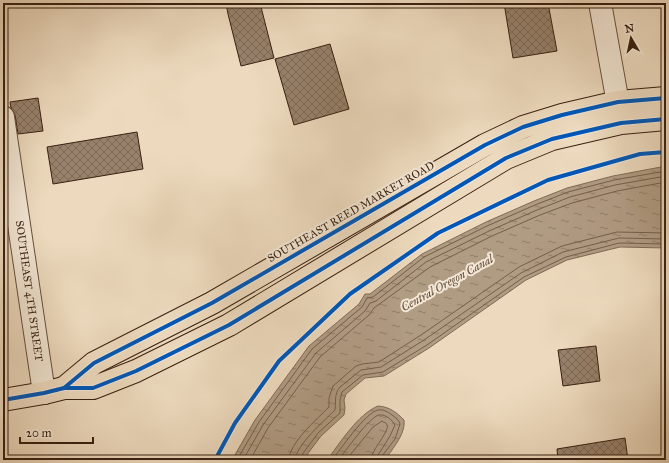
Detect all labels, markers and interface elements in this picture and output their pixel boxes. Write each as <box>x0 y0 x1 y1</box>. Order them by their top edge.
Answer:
north arrow <box>611 18 651 58</box>
text: N <box>624 21 636 36</box>
street label: SOUTHEAST REED MARKET ROAD <box>265 159 437 265</box>
street label: SOUTHEAST 4TH STREET <box>13 220 45 363</box>
water label: Central Oregon Canal <box>398 251 497 314</box>
scale bar <box>20 419 93 445</box>
text: 20 m <box>26 426 52 440</box>

